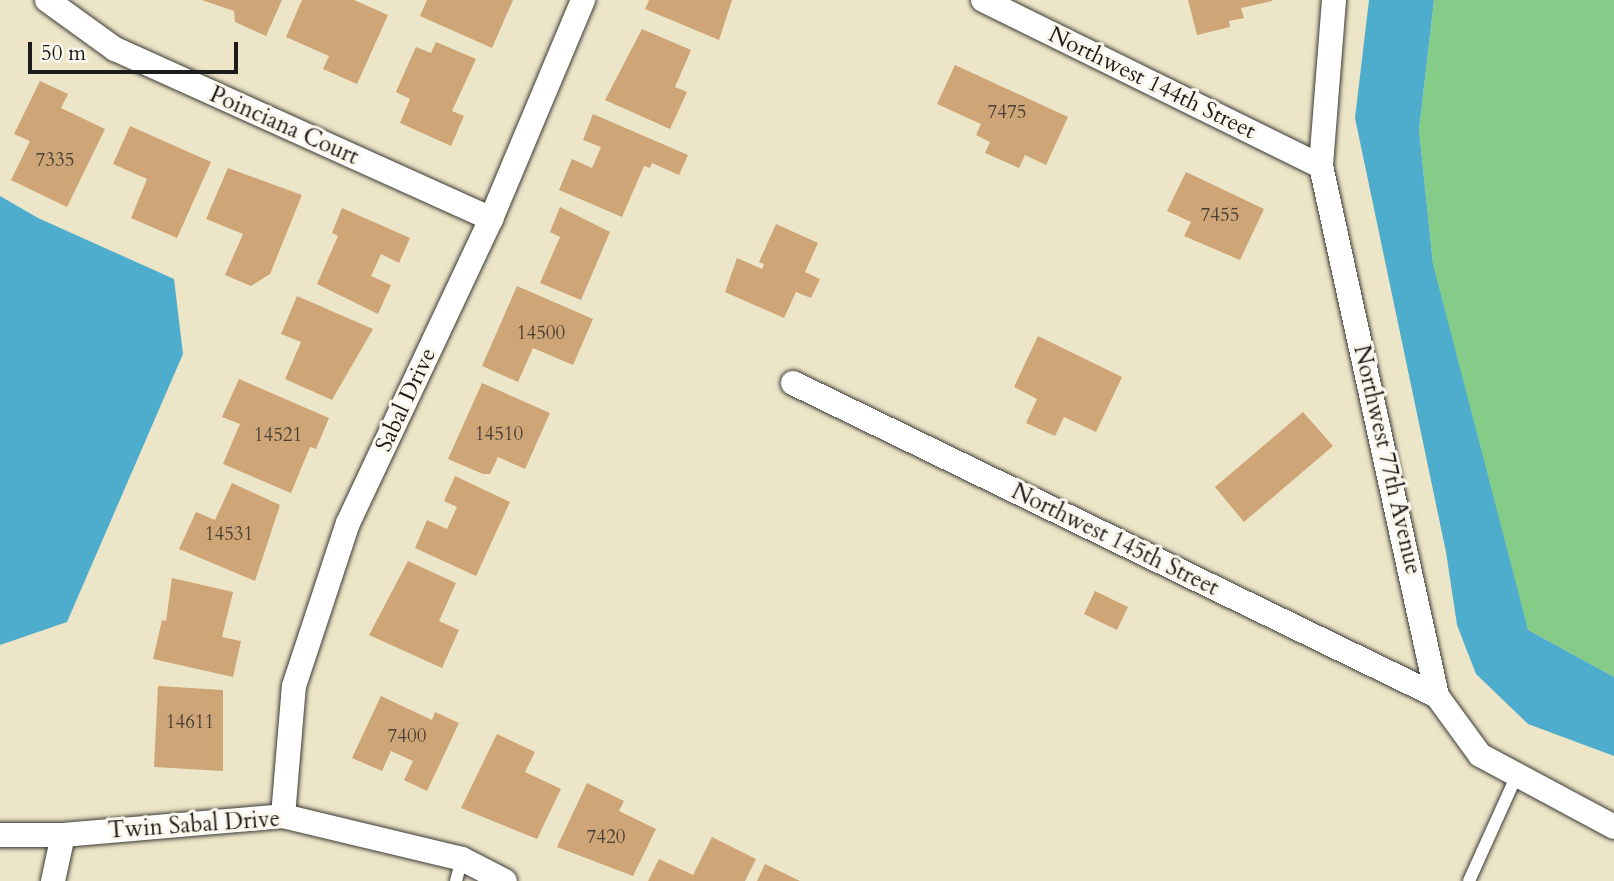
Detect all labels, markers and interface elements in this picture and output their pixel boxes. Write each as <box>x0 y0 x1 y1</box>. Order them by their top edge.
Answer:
street label: Northwest 144th Street <box>1044 21 1260 145</box>
scale bar <box>32 28 242 72</box>
text: 50 m <box>41 39 86 68</box>
street label: Poinciana Court <box>205 81 363 171</box>
house number: 7475 <box>988 102 1026 124</box>
house number: 7335 <box>36 150 74 172</box>
house number: 7455 <box>1201 205 1239 227</box>
house number: 14500 <box>517 323 565 345</box>
street label: Northwest 77th Avenue <box>1347 343 1427 577</box>
street label: Sabal Drive <box>370 344 442 456</box>
house number: 14510 <box>475 424 523 446</box>
house number: 14521 <box>254 425 302 447</box>
street label: Northwest 145th Street <box>1007 478 1223 602</box>
house number: 14531 <box>205 524 253 546</box>
house number: 14611 <box>166 712 214 734</box>
house number: 7400 <box>388 726 426 748</box>
street label: Twin Sabal Drive <box>107 805 281 845</box>
house number: 7420 <box>587 827 625 849</box>

